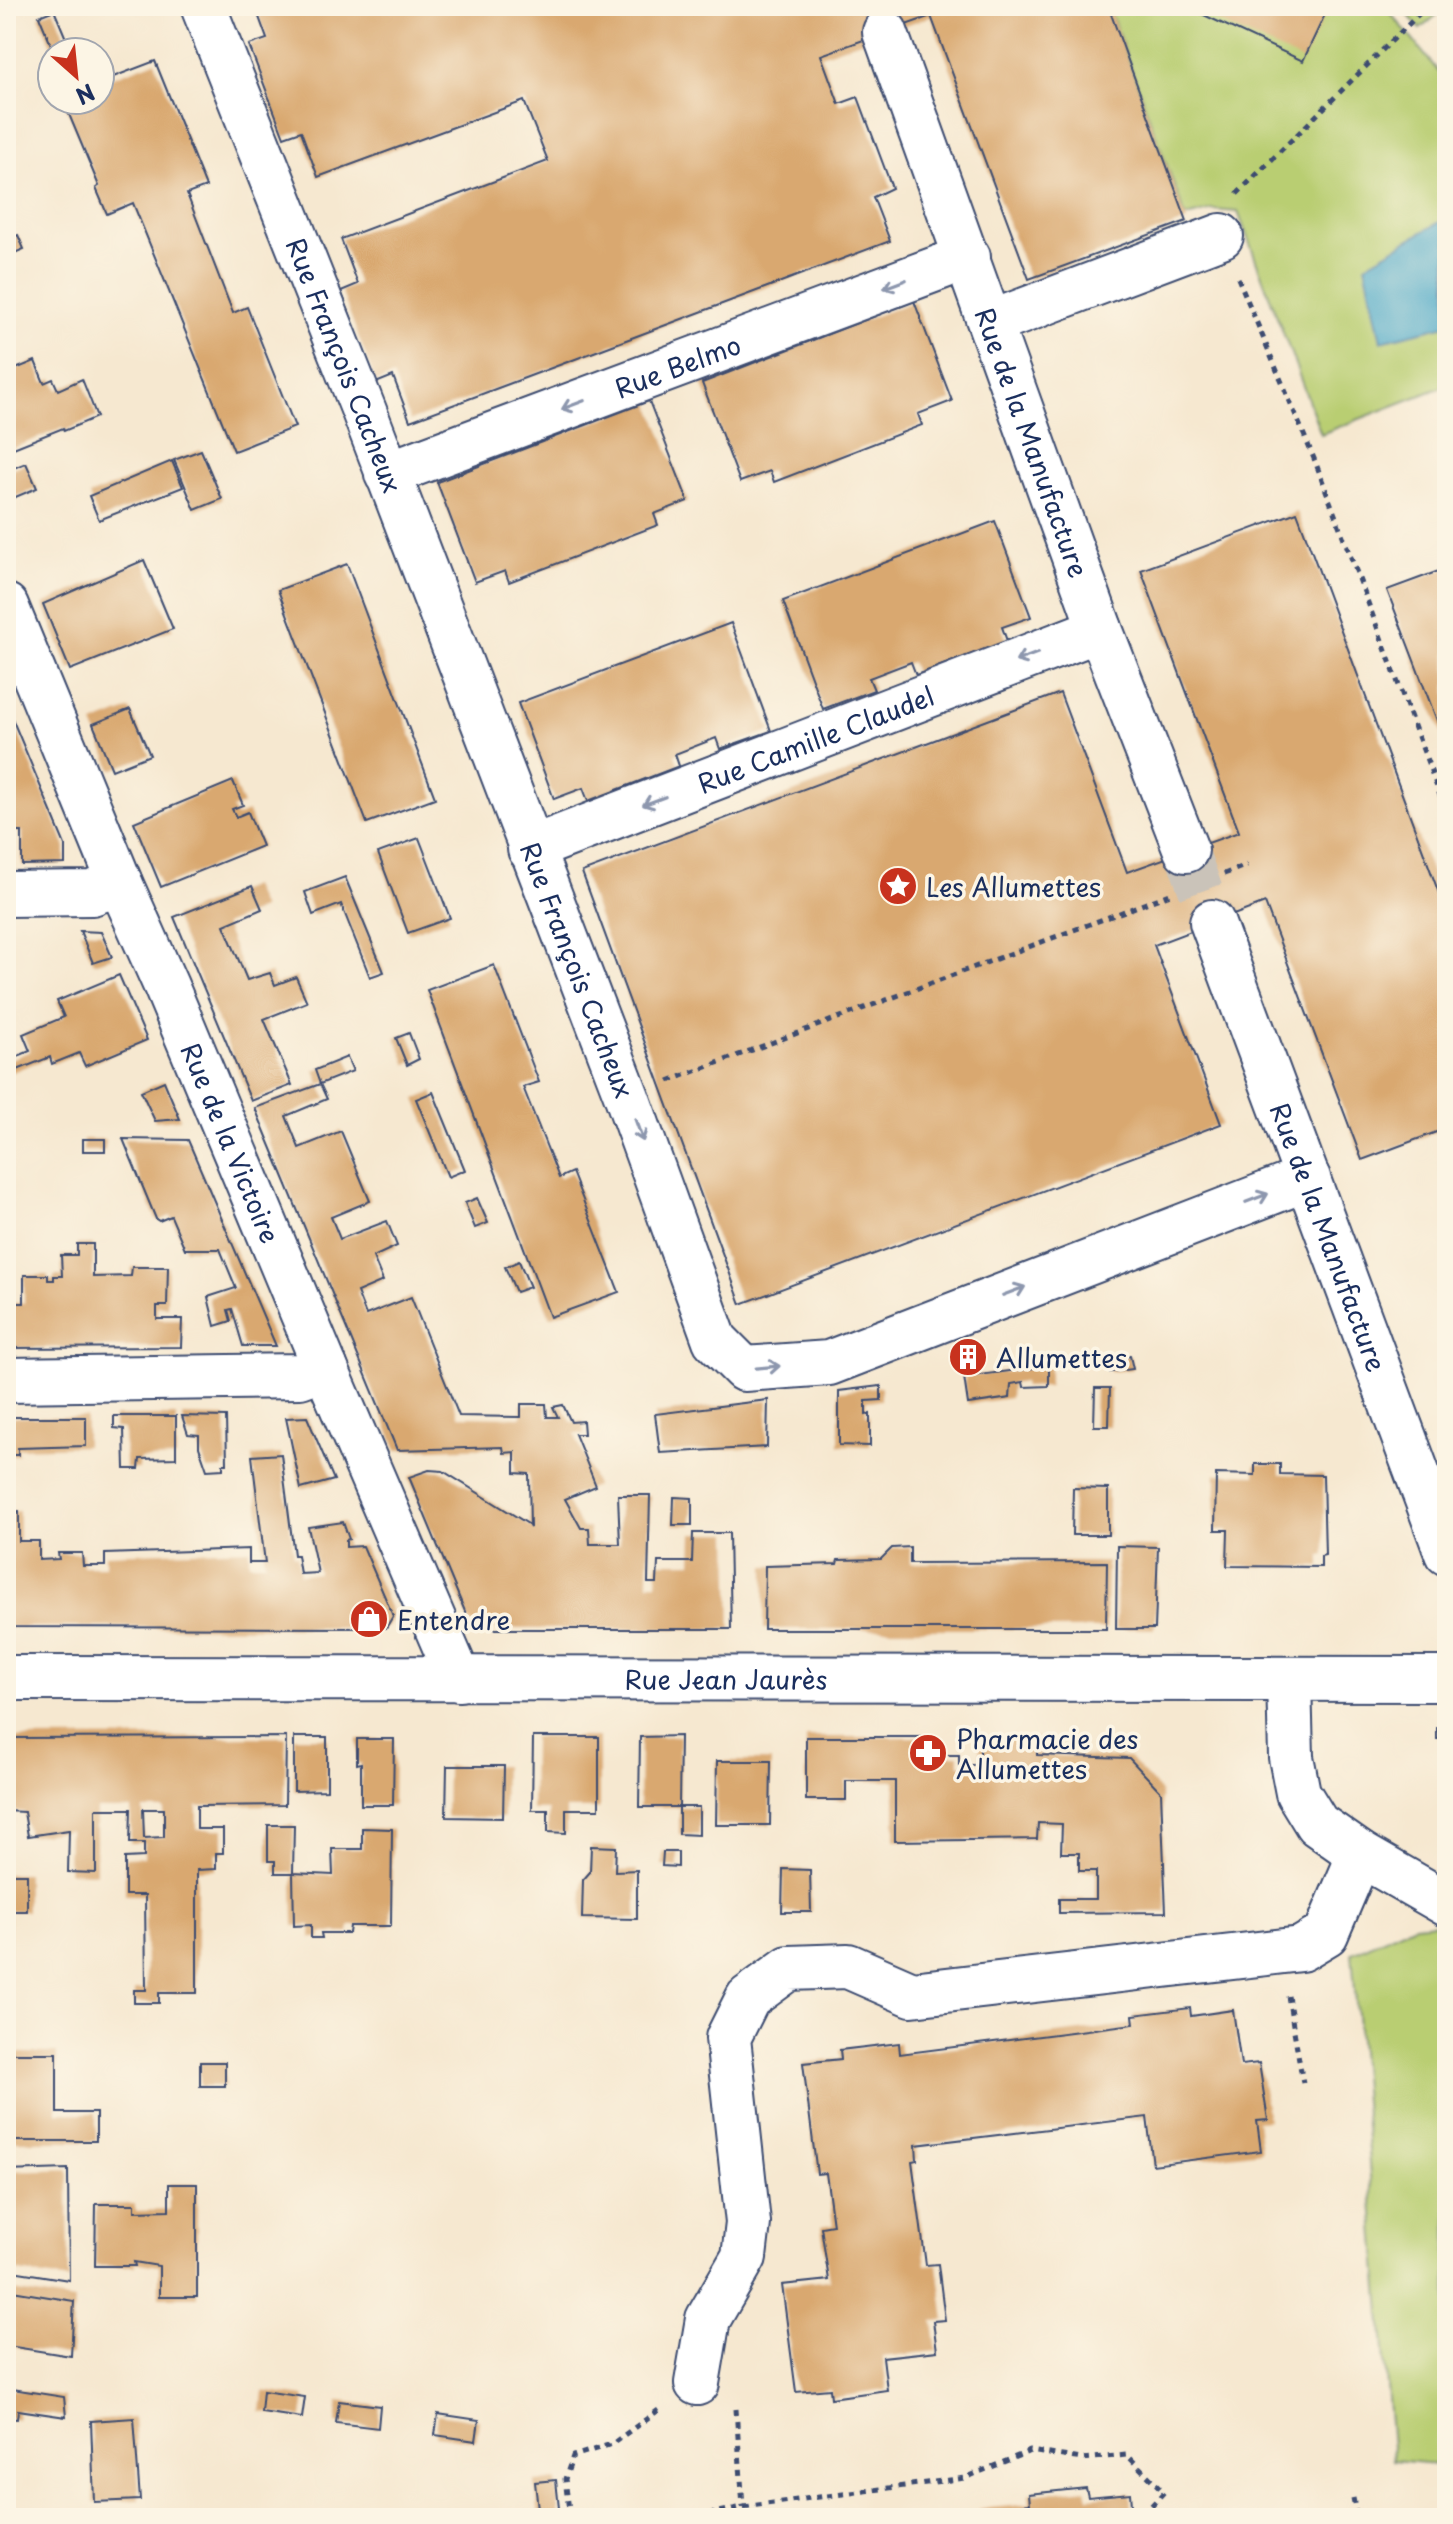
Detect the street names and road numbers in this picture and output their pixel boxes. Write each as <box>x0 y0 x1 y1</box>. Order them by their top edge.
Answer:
street label: Rue François Cacheux <box>277 232 413 498</box>
street label: Rue de la Manufacture <box>966 302 1099 583</box>
street label: Rue Belmo <box>609 324 746 407</box>
street label: Rue Camille Claudel <box>692 676 939 802</box>
street label: Rue François Cacheux <box>511 836 645 1103</box>
street label: Rue de la Victoire <box>172 1036 291 1249</box>
street label: Rue de la Manufacture <box>1261 1097 1397 1377</box>
street label: Rue Jean Jaurès <box>625 1659 827 1698</box>

